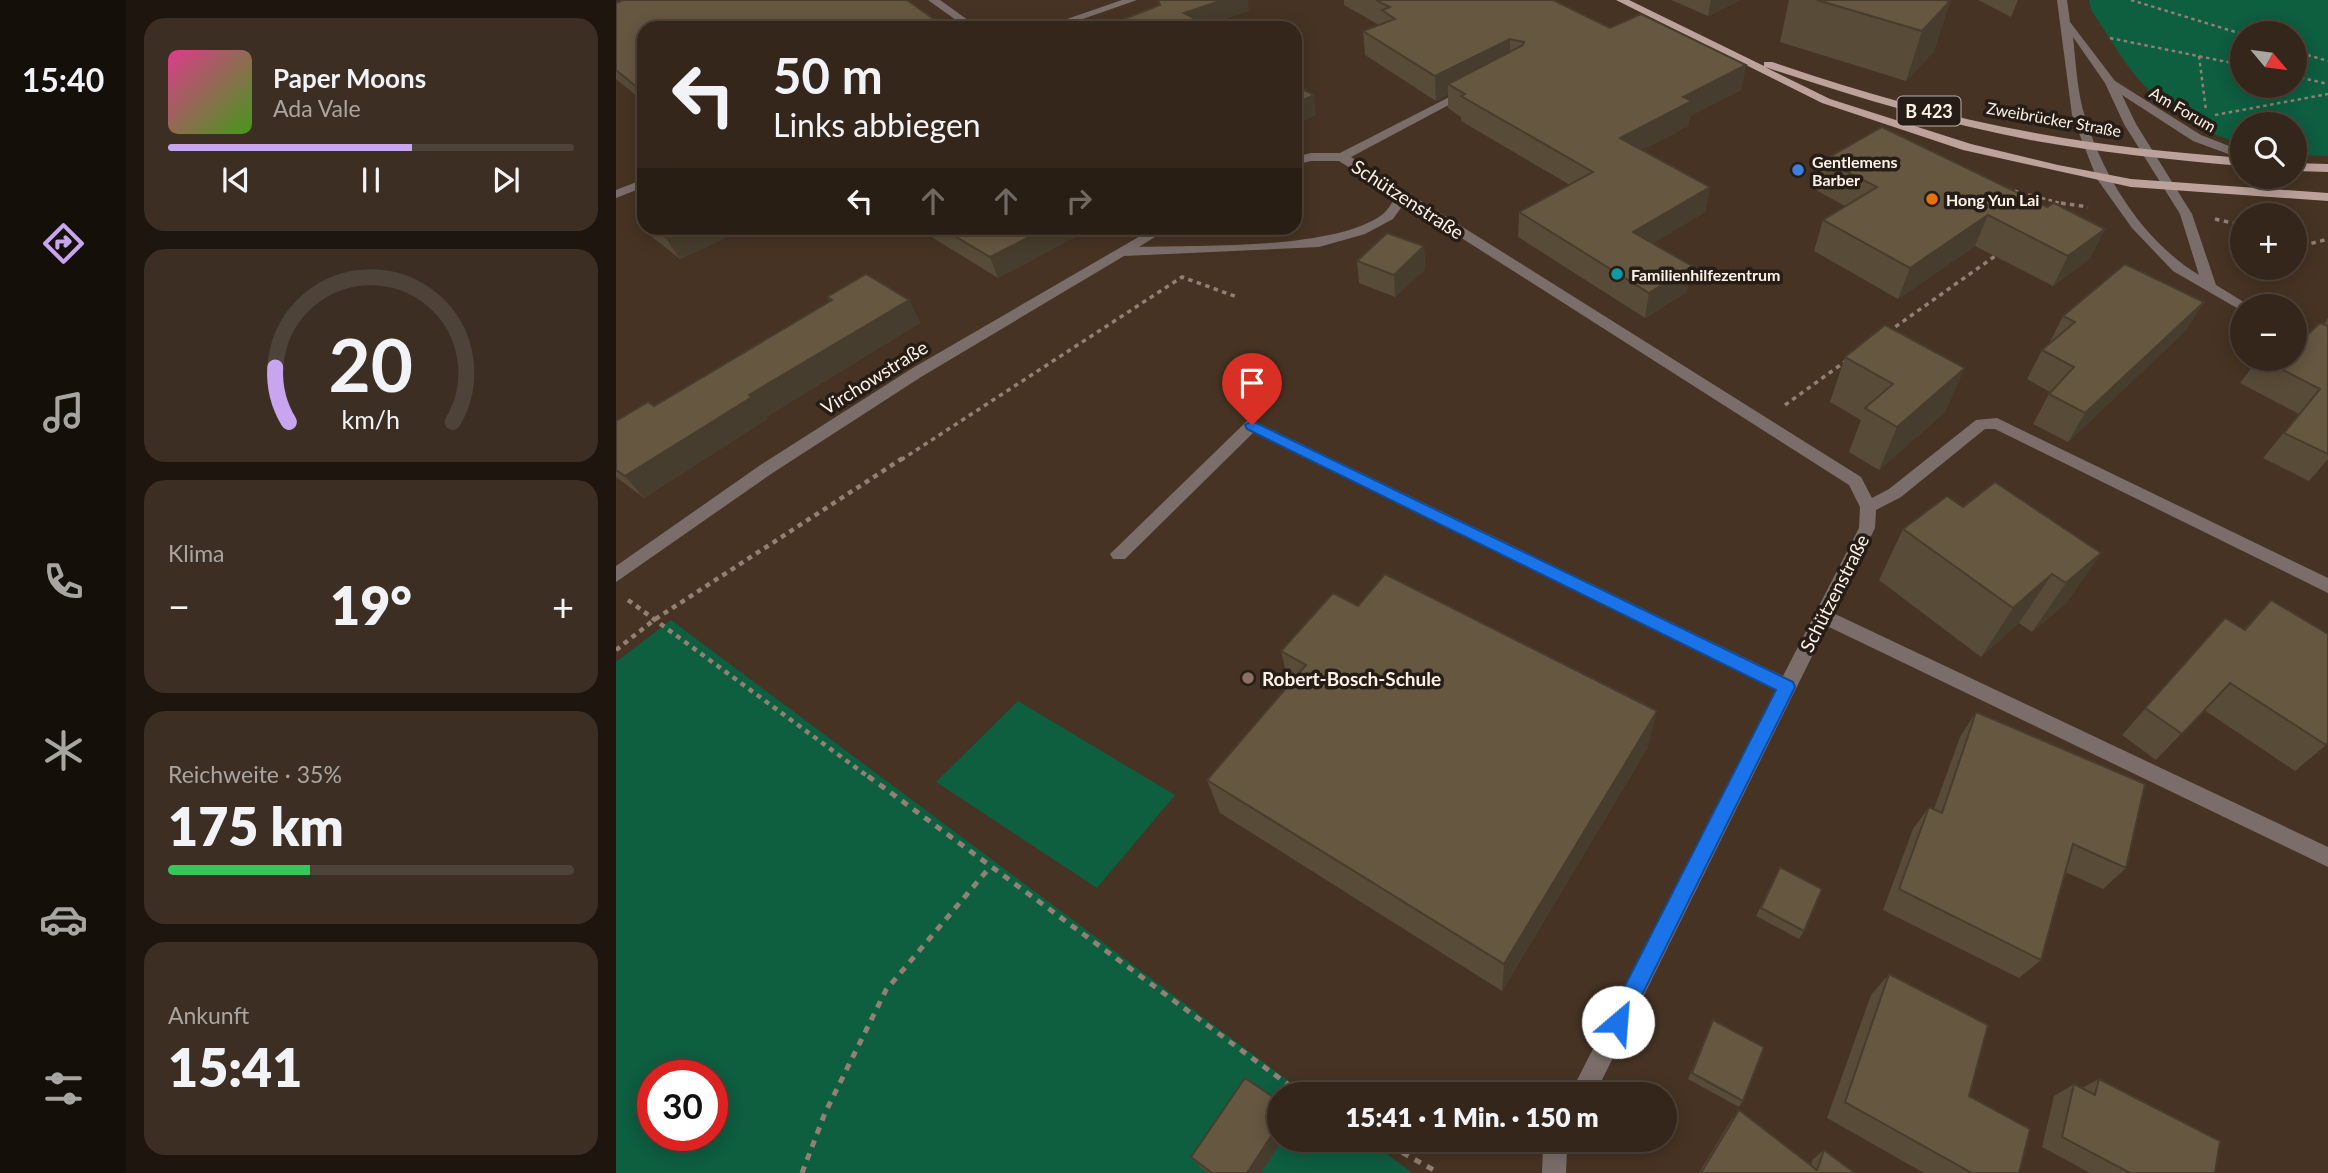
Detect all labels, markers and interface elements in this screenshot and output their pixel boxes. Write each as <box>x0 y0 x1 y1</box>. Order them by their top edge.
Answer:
north arrow <box>2230 21 2306 98</box>
map controls <box>2230 21 2307 371</box>
text: 50 m <box>773 46 883 104</box>
icon: left <box>658 49 749 140</box>
text: 15:40 <box>22 60 104 99</box>
text: Paper Moons <box>273 62 426 94</box>
street label: Am Forum <box>2146 82 2220 136</box>
text: Ada Vale <box>273 94 361 122</box>
road number: B 423 <box>1898 96 1960 126</box>
street label: Zweibrücker Straße <box>1985 98 2123 140</box>
text: Links abbiegen <box>773 105 981 144</box>
button: search <box>2230 112 2307 189</box>
place label: Gentlemens Barber <box>1812 152 1897 189</box>
street label: Schützenstraße <box>1348 154 1468 244</box>
icon: previous <box>217 161 255 199</box>
icon: pause <box>352 161 390 199</box>
icon: next <box>487 161 525 199</box>
marker: Gentlemens Barber <box>1790 162 1806 178</box>
icon: left <box>841 182 879 220</box>
icon: ahead <box>914 182 952 220</box>
icon: ahead <box>987 182 1025 220</box>
icon: right <box>1060 182 1098 220</box>
place label: Hong Yun Lai <box>1946 190 2039 209</box>
marker: Hong Yun Lai <box>1924 191 1940 207</box>
button: + <box>2230 203 2307 280</box>
icon: directions <box>39 219 88 268</box>
place label: Familienhilfezentrum <box>1631 265 1780 284</box>
marker: Familienhilfezentrum <box>1609 266 1625 282</box>
button: − <box>2230 294 2307 371</box>
text: 20 <box>329 320 413 408</box>
street label: Virchowstraße <box>816 335 932 419</box>
pin <box>1222 353 1282 425</box>
icon: arrive <box>1233 364 1271 402</box>
icon: music <box>39 388 88 437</box>
text: km/h <box>342 403 400 433</box>
street label: Schützenstraße <box>1795 530 1873 656</box>
text: Klima <box>168 539 225 567</box>
icon: phone <box>39 557 88 606</box>
text: 19° <box>330 574 412 636</box>
text: − <box>168 583 190 629</box>
text: + <box>552 583 574 629</box>
place label: Robert-Bosch-Schule <box>1262 667 1441 690</box>
marker: Robert-Bosch-Schule <box>1240 670 1256 686</box>
icon: climate <box>39 726 88 775</box>
text: Reichweite · 35% <box>168 760 342 788</box>
text: 175 km <box>168 795 344 857</box>
icon: car <box>39 895 88 944</box>
position arrow <box>1581 985 1655 1059</box>
text: Ankunft <box>168 1001 249 1029</box>
text: 15:41 <box>168 1036 302 1098</box>
speed limit sign: 30 <box>637 1060 728 1151</box>
icon: filters <box>39 1064 88 1113</box>
text: 15:41 · 1 Min. · 150 m <box>1345 1101 1599 1133</box>

